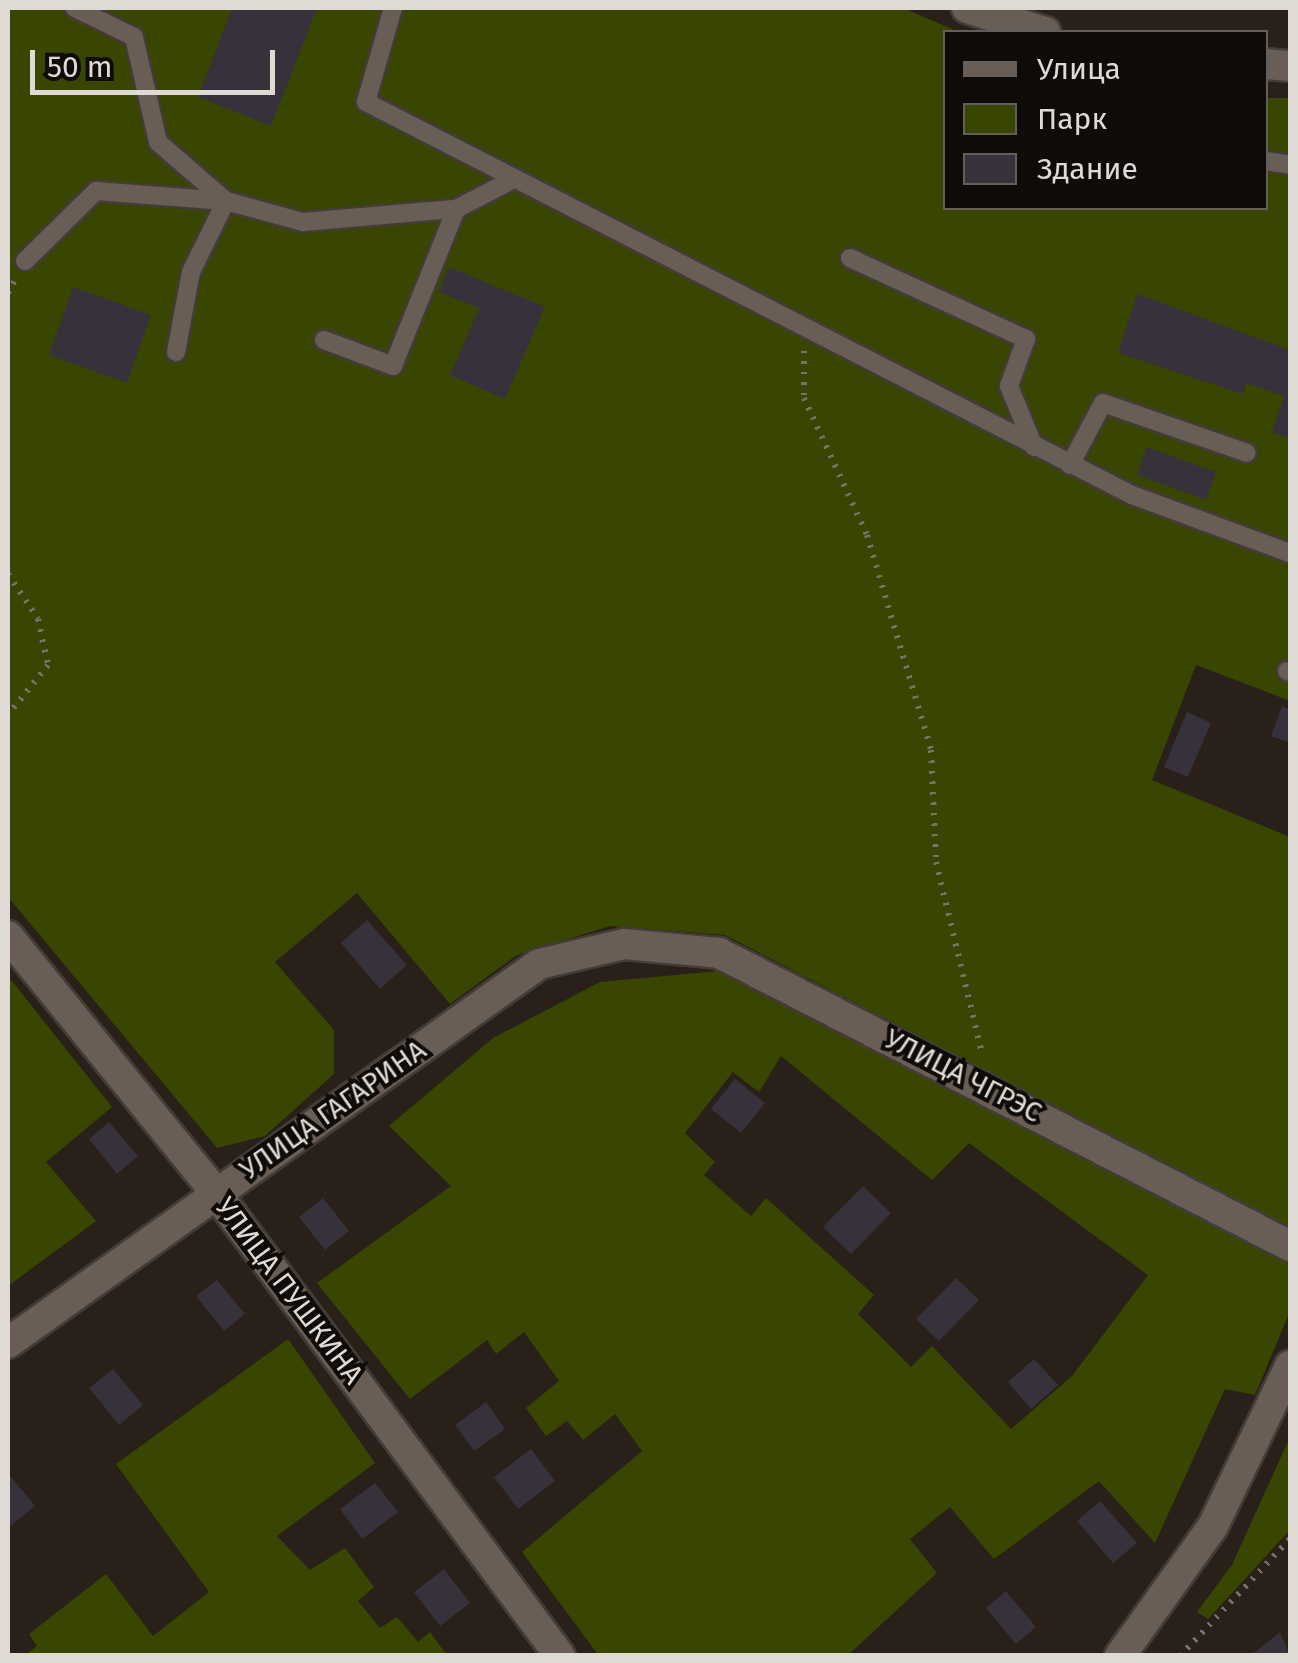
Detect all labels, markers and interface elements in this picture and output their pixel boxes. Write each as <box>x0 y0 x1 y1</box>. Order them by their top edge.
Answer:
scale bar <box>35 30 280 92</box>
legend <box>943 30 1268 210</box>
text: 50 m <box>47 49 112 85</box>
text: Улица <box>1037 51 1121 87</box>
text: Парк <box>1037 101 1107 137</box>
text: Здание <box>1037 151 1138 187</box>
street label: УЛИЦА ЧГРЭС <box>879 1022 1047 1130</box>
street label: УЛИЦА ГАГАРИНА <box>233 1033 433 1187</box>
street label: УЛИЦА ПУШКИНА <box>208 1191 370 1391</box>

